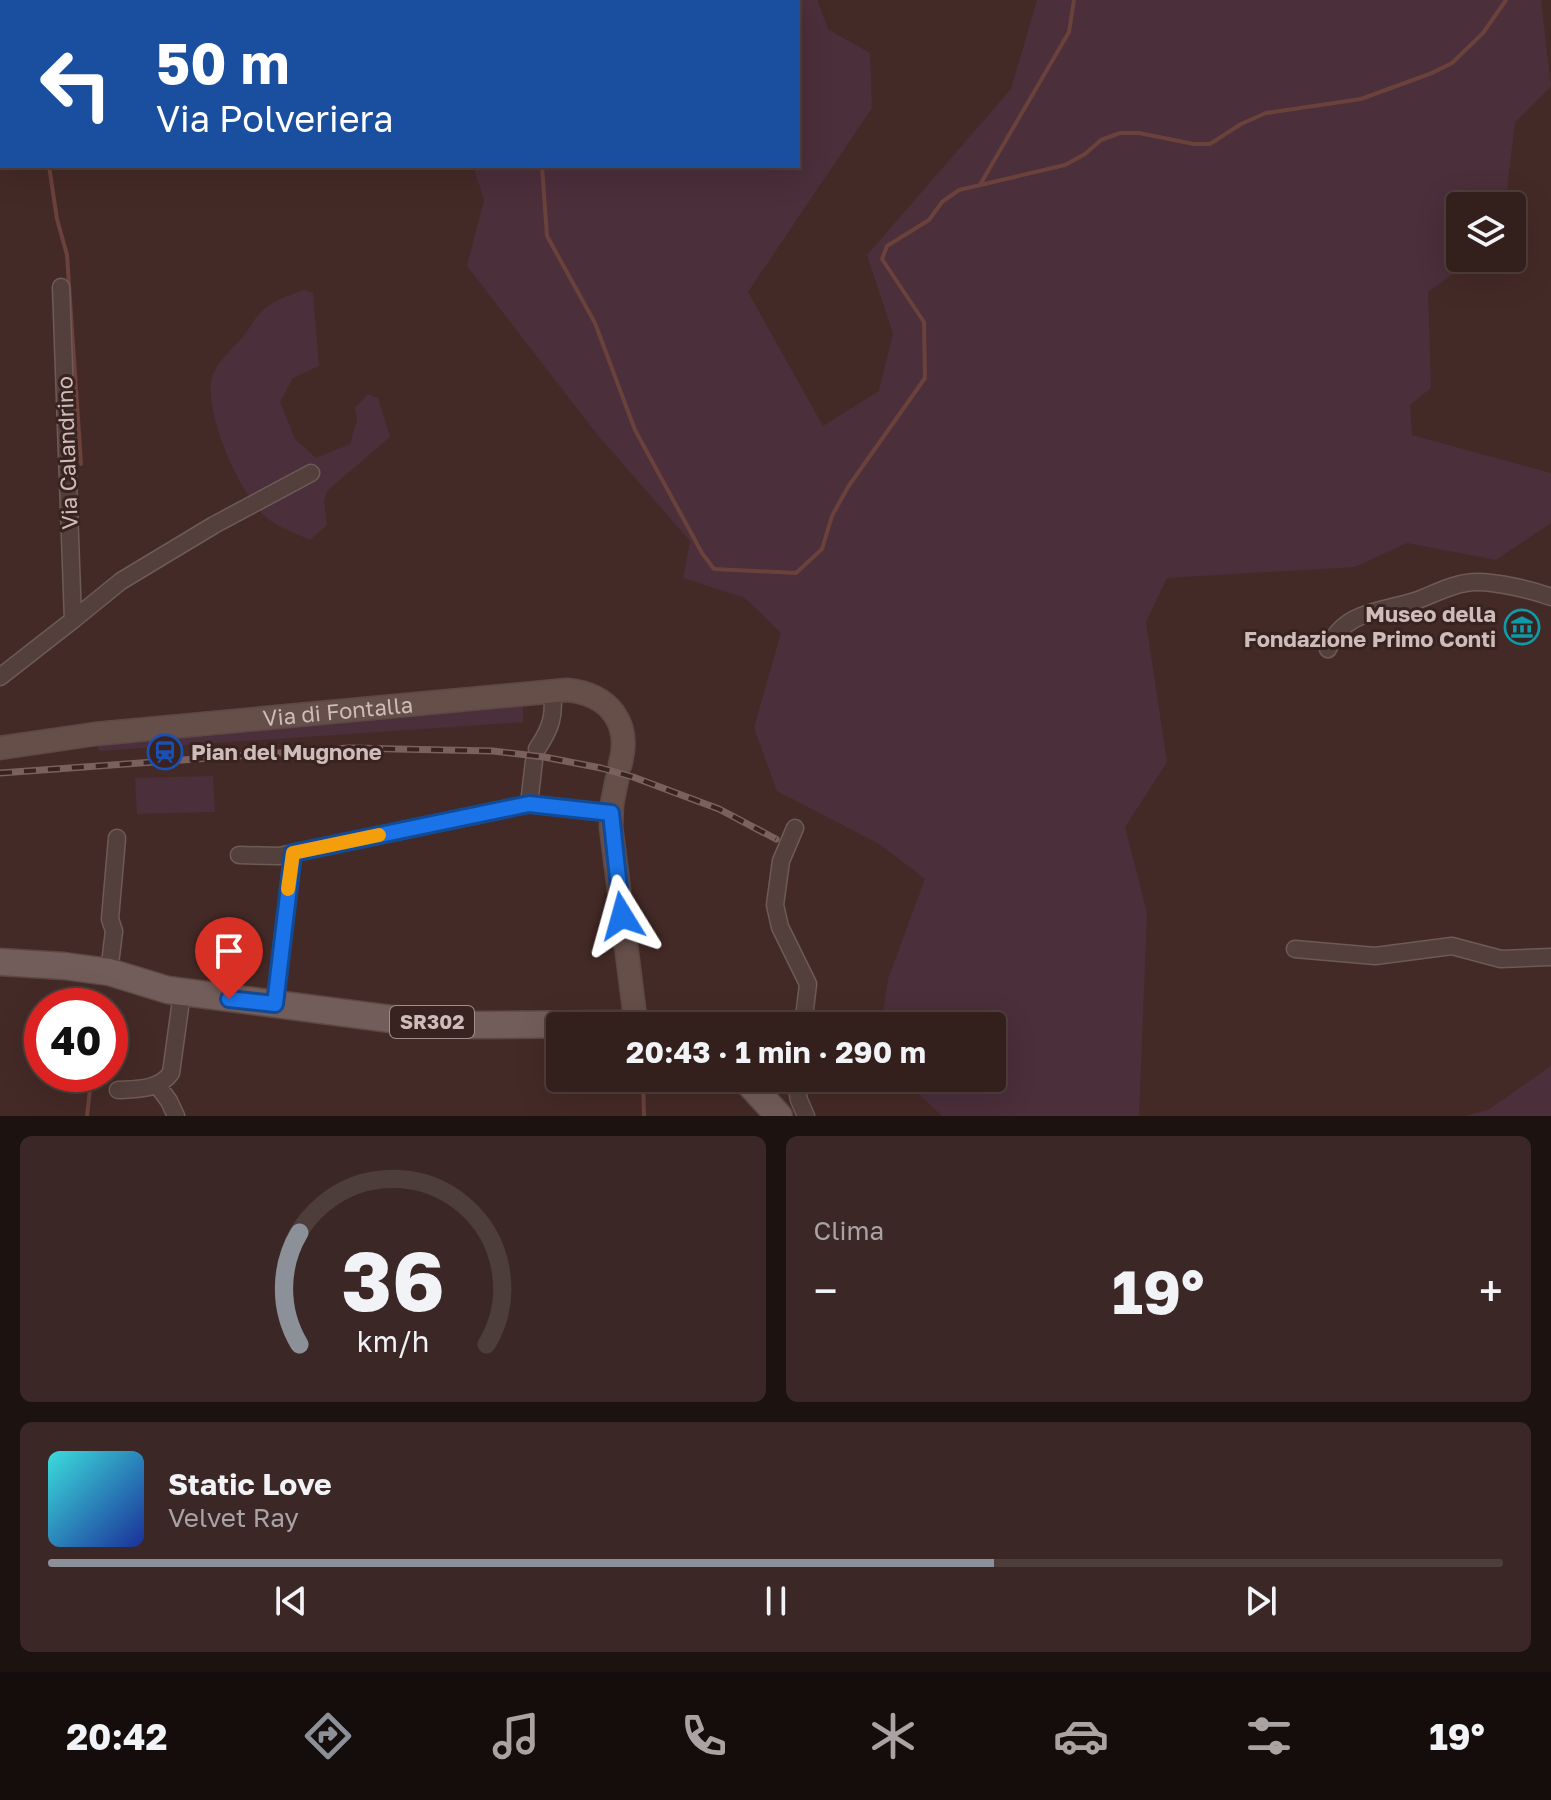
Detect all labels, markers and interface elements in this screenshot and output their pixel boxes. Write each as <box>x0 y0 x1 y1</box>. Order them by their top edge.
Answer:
text: 50 m <box>156 29 290 96</box>
icon: left <box>24 32 128 136</box>
text: Via Polveriera <box>156 97 394 140</box>
map controls <box>1446 192 1526 272</box>
button: layers <box>1446 192 1526 272</box>
street label: Via Calandrino <box>50 376 83 530</box>
place label: Museo della Fondazione Primo Conti <box>1244 600 1496 652</box>
museum icon: Museo della Fondazione Primo Conti <box>1503 608 1541 646</box>
street label: Via di Fontalla <box>262 690 414 731</box>
station icon: Pian del Mugnone <box>146 733 184 771</box>
place label: Pian del Mugnone <box>191 738 382 765</box>
position arrow <box>580 874 664 958</box>
pin <box>195 917 263 999</box>
icon: arrive <box>207 929 251 973</box>
speed limit sign: 40 <box>24 988 128 1092</box>
road number: SR302 <box>390 1006 474 1038</box>
text: 20:43 · 1 min · 290 m <box>626 1034 926 1070</box>
text: Clima <box>814 1215 884 1246</box>
text: 36 <box>341 1229 445 1329</box>
text: 19° <box>1112 1255 1204 1327</box>
text: − <box>814 1264 838 1317</box>
text: + <box>1479 1264 1503 1317</box>
text: km/h <box>356 1324 429 1358</box>
text: Static Love <box>168 1466 332 1502</box>
text: Velvet Ray <box>168 1502 299 1533</box>
icon: previous <box>269 1579 313 1623</box>
icon: pause <box>754 1579 798 1623</box>
icon: next <box>1239 1579 1283 1623</box>
icon: directions <box>300 1708 356 1764</box>
icon: music <box>488 1708 544 1764</box>
icon: phone <box>676 1708 732 1764</box>
icon: climate <box>865 1708 921 1764</box>
icon: car <box>1053 1708 1109 1764</box>
icon: filters <box>1241 1708 1297 1764</box>
text: 20:42 <box>66 1715 167 1758</box>
text: 19° <box>1429 1715 1485 1758</box>

